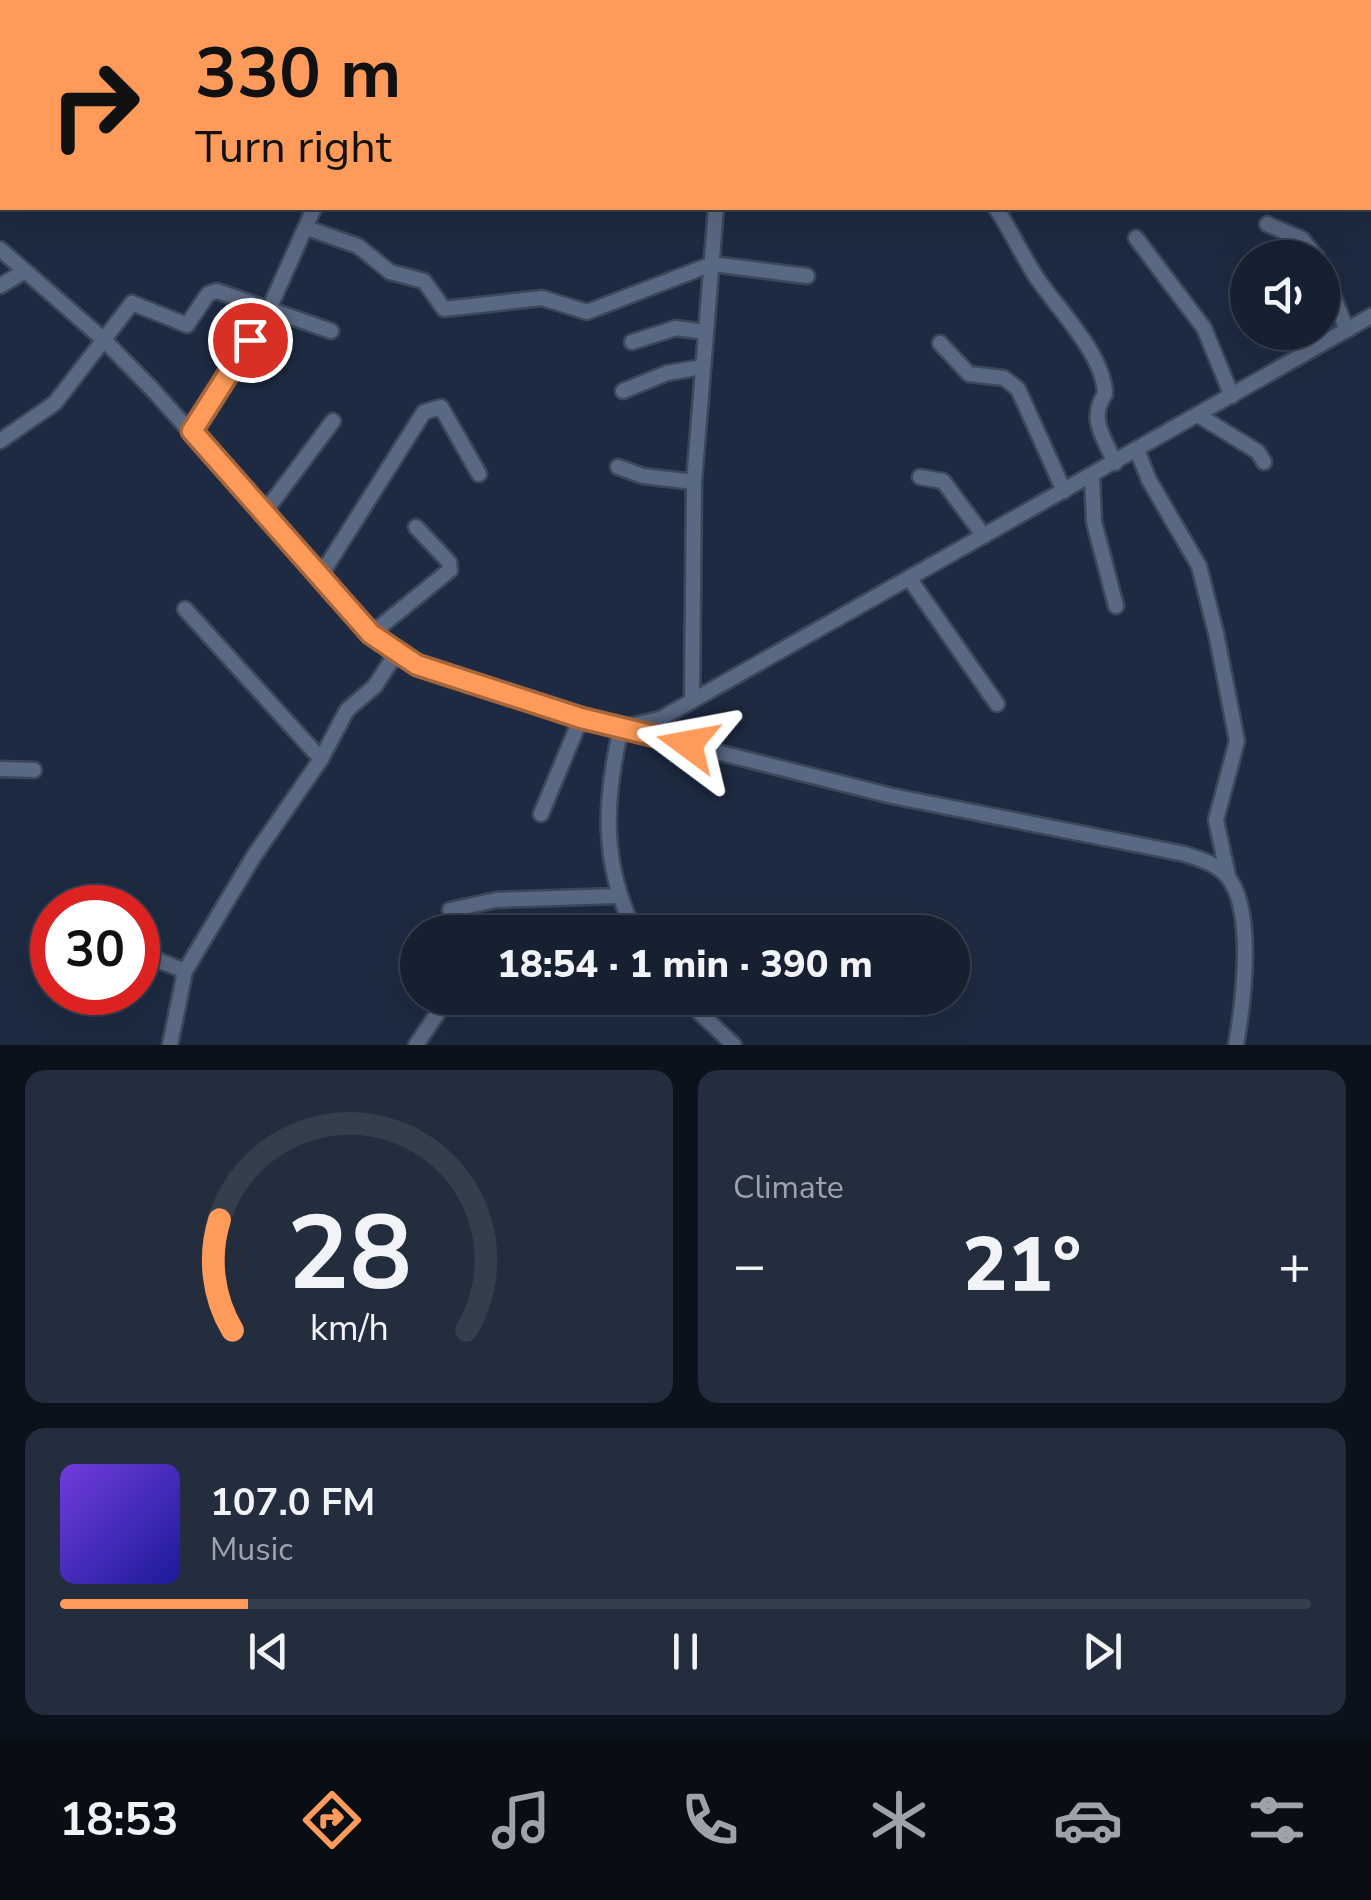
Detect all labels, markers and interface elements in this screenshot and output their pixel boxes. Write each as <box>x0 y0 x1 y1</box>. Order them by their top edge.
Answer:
text: 330 m <box>195 26 401 122</box>
icon: right <box>30 40 160 170</box>
text: Turn right <box>195 117 392 178</box>
map controls <box>1230 240 1340 350</box>
button: sound <box>1230 240 1340 350</box>
pin <box>208 298 293 383</box>
icon: arrive <box>223 313 278 368</box>
position arrow <box>636 692 740 796</box>
speed limit sign: 30 <box>30 885 160 1015</box>
text: 18:54 · 1 min · 390 m <box>497 939 873 990</box>
text: Climate <box>733 1166 844 1209</box>
text: 28 <box>287 1183 411 1325</box>
text: 21° <box>963 1214 1081 1316</box>
text: − <box>733 1228 766 1303</box>
text: + <box>1278 1228 1311 1303</box>
text: km/h <box>310 1304 388 1353</box>
text: 107.0 FM <box>210 1477 375 1528</box>
text: Music <box>210 1528 293 1571</box>
icon: previous <box>241 1624 296 1679</box>
icon: pause <box>658 1624 713 1679</box>
icon: next <box>1075 1624 1130 1679</box>
icon: directions <box>297 1785 367 1855</box>
icon: music <box>486 1785 556 1855</box>
icon: phone <box>675 1785 745 1855</box>
icon: climate <box>864 1785 934 1855</box>
icon: car <box>1053 1785 1123 1855</box>
icon: filters <box>1242 1785 1312 1855</box>
text: 18:53 <box>59 1790 179 1851</box>

